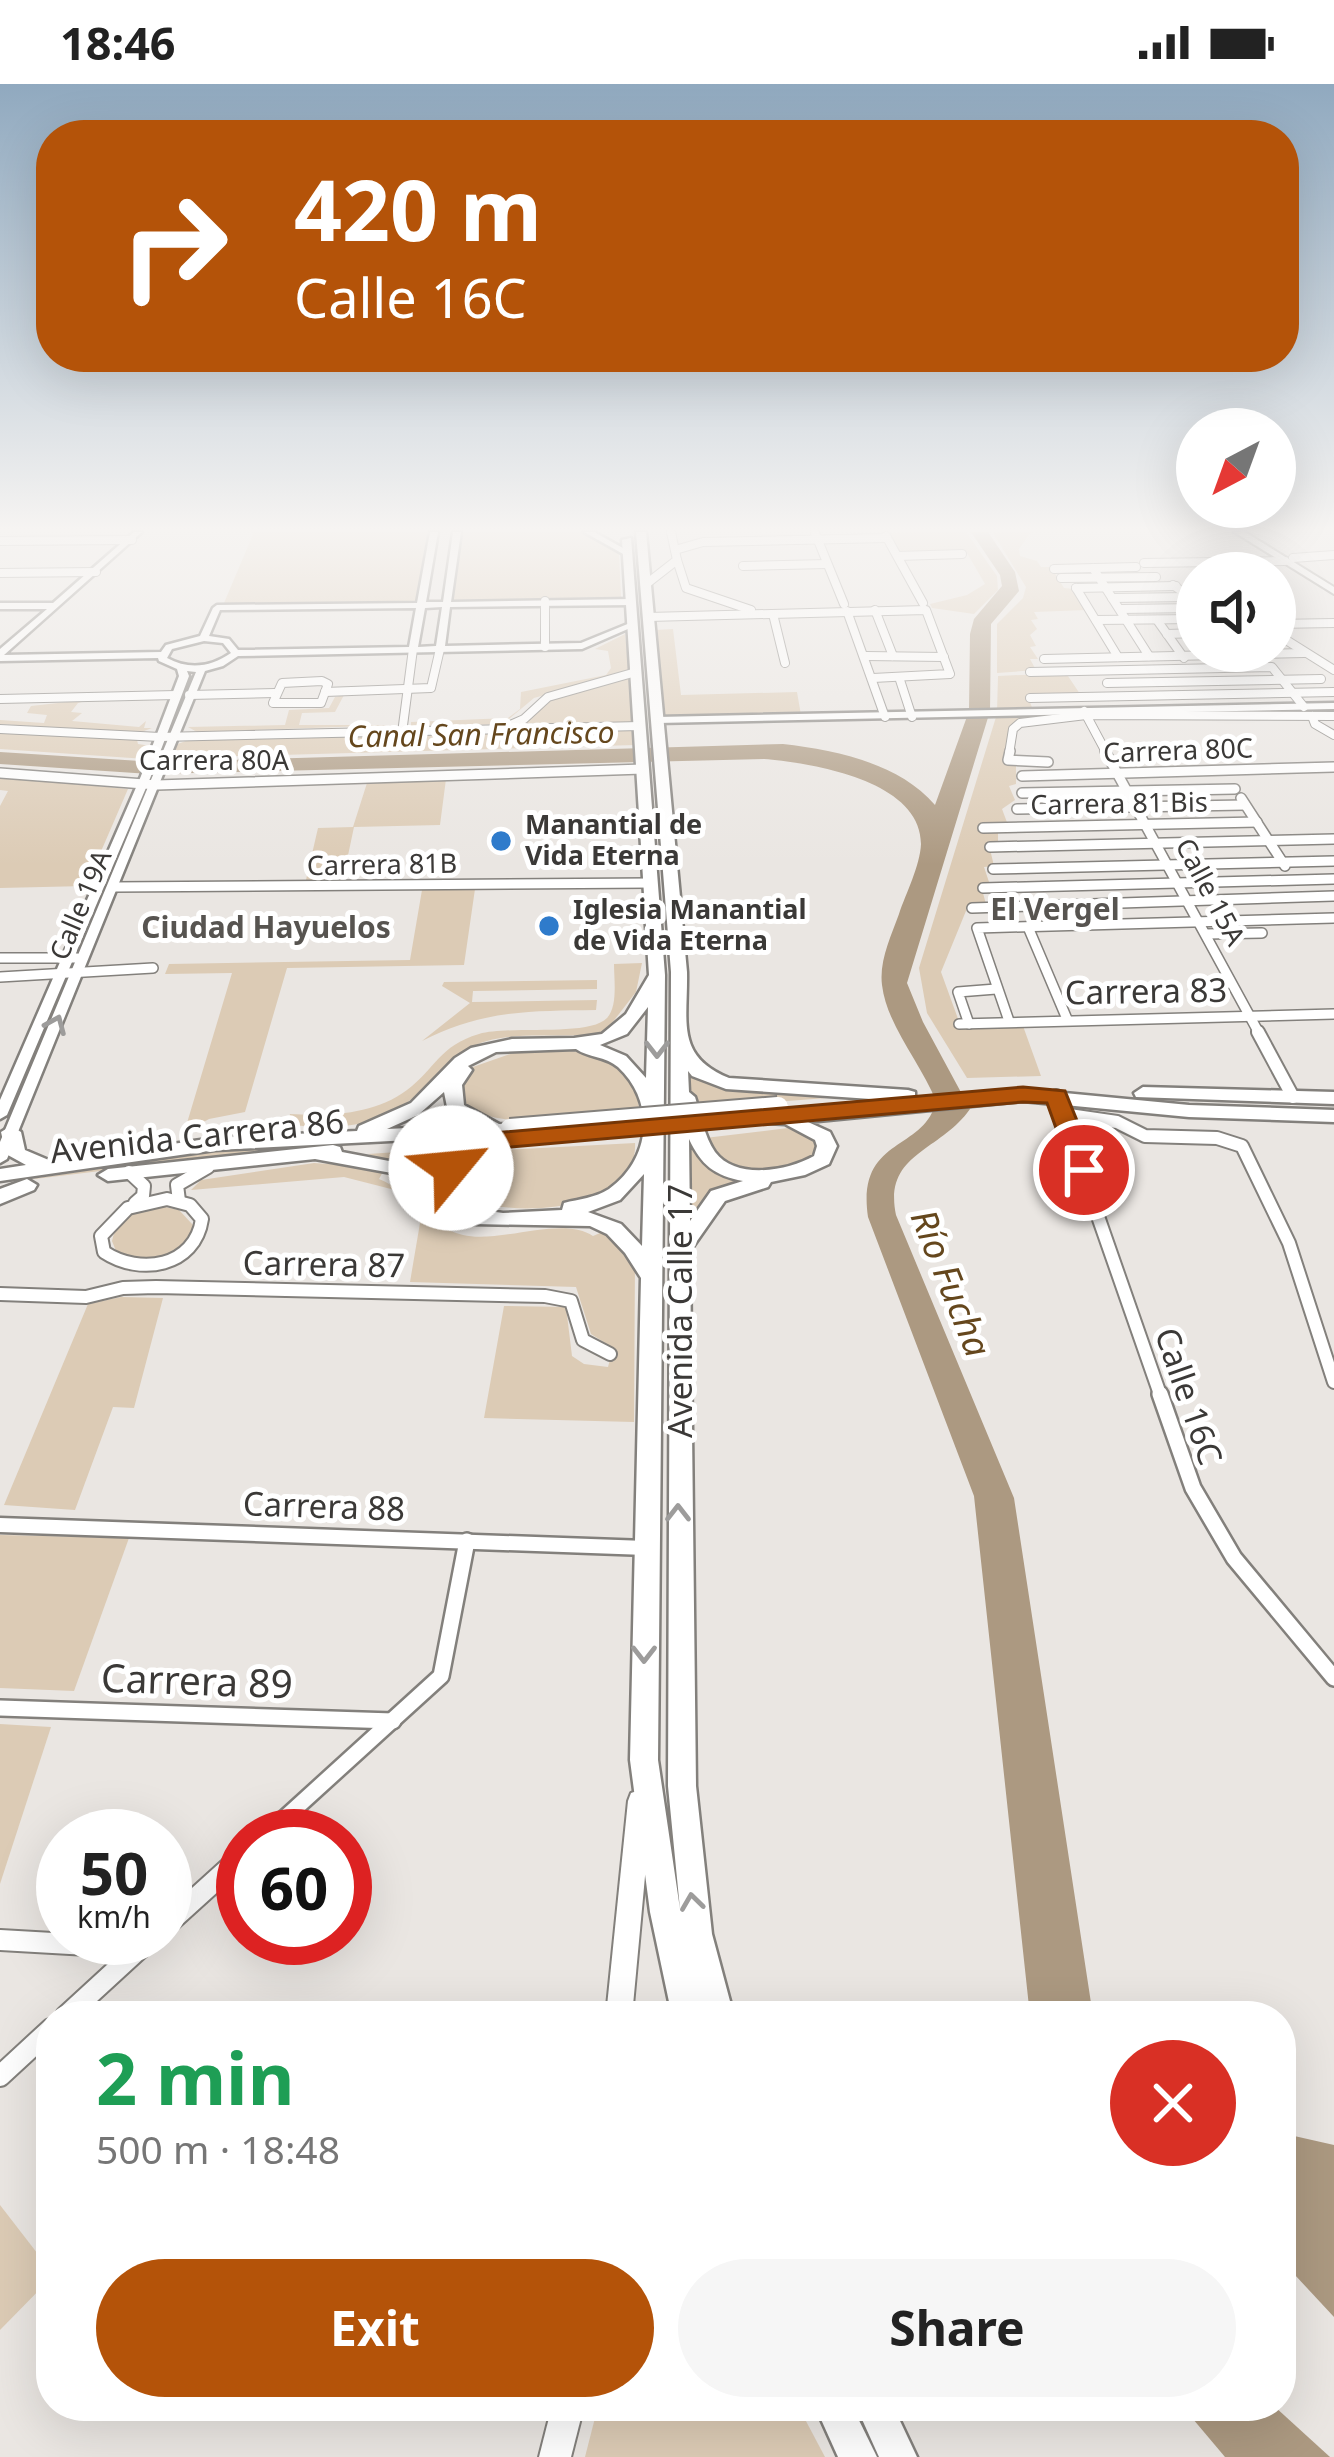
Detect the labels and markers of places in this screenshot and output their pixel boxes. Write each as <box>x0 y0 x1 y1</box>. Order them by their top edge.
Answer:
place label: Manantial de Vida Eterna <box>525 805 702 873</box>
marker: Manantial de Vida Eterna <box>488 828 514 854</box>
place label: Iglesia Manantial de Vida Eterna <box>573 890 806 958</box>
marker: Iglesia Manantial de Vida Eterna <box>536 913 562 939</box>
pin <box>1033 1119 1135 1221</box>

